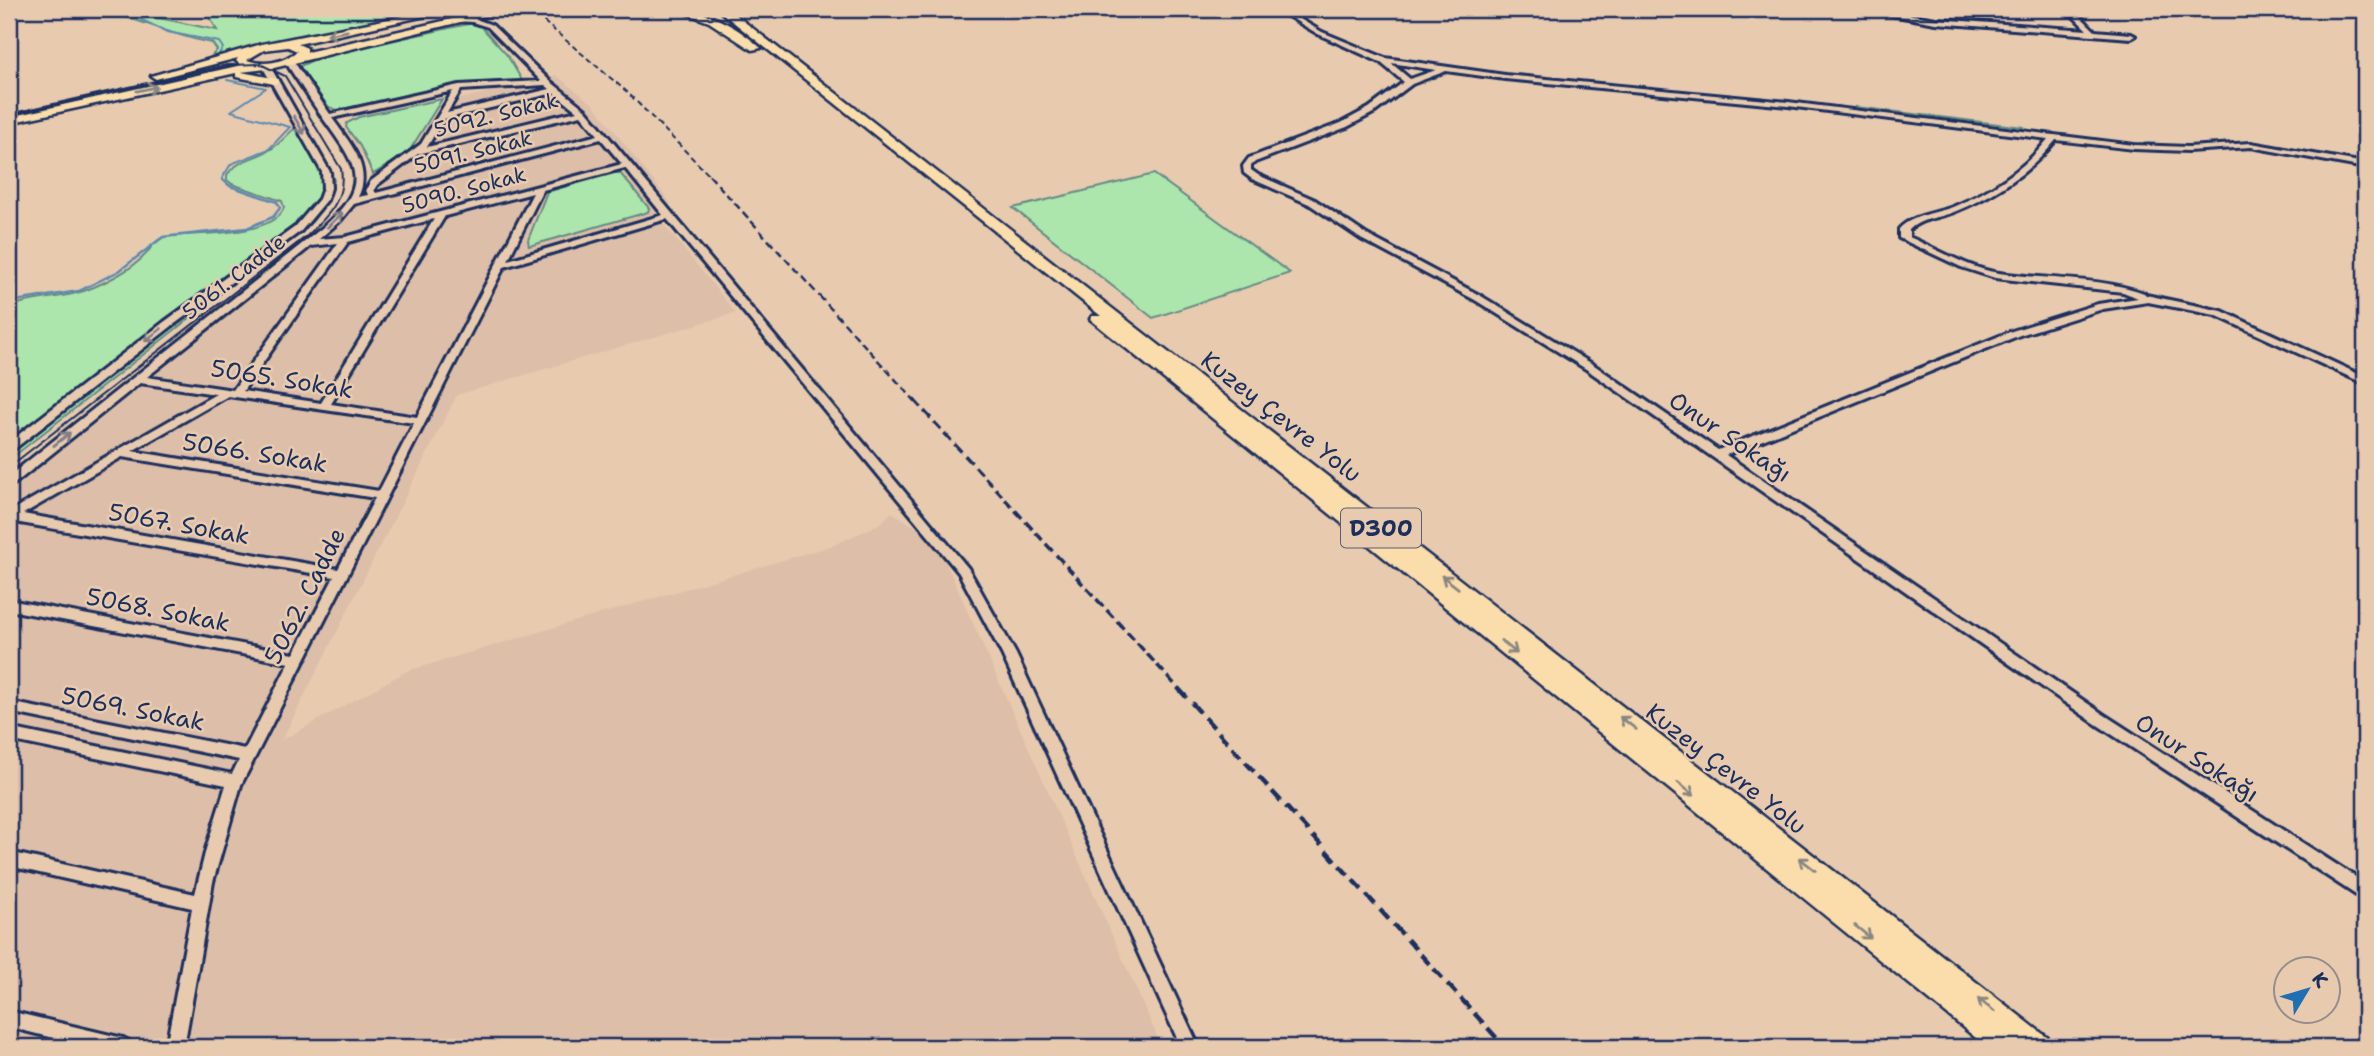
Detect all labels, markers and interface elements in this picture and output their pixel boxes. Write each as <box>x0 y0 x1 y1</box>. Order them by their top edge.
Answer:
one-way arrow <box>326 27 349 40</box>
one-way arrow <box>135 82 158 96</box>
street label: 5092. Sokak <box>431 86 561 144</box>
one-way arrow <box>293 114 306 135</box>
street label: 5091. Sokak <box>411 124 535 180</box>
street label: 5090. Sokak <box>399 160 529 220</box>
one-way arrow <box>326 212 343 229</box>
street label: 5061. Cadde <box>177 228 291 326</box>
one-way arrow <box>145 328 163 343</box>
street label: Kuzey Çevre Yolu <box>1194 344 1368 490</box>
street label: 5065. Sokak <box>209 352 355 406</box>
street label: Onur Sokağı <box>1662 384 1798 490</box>
street label: 5066. Sokak <box>180 426 330 480</box>
one-way arrow <box>52 432 71 447</box>
street label: 5067. Sokak <box>106 496 252 552</box>
road number: D300 <box>1341 508 1421 548</box>
street label: 5062. Cadde <box>257 522 353 670</box>
one-way arrow <box>1441 575 1460 590</box>
street label: 5068. Sokak <box>83 580 233 640</box>
one-way arrow <box>1499 639 1517 655</box>
street label: 5069. Sokak <box>59 679 207 739</box>
street label: Kuzey Çevre Yolu <box>1639 696 1813 842</box>
street label: Onur Sokağı <box>2129 706 2265 810</box>
one-way arrow <box>1620 716 1638 731</box>
one-way arrow <box>1677 782 1695 797</box>
one-way arrow <box>1798 857 1817 872</box>
one-way arrow <box>1854 924 1872 940</box>
north arrow <box>2272 954 2342 1024</box>
text: K <box>2306 967 2334 993</box>
one-way arrow <box>1977 997 1995 1013</box>

